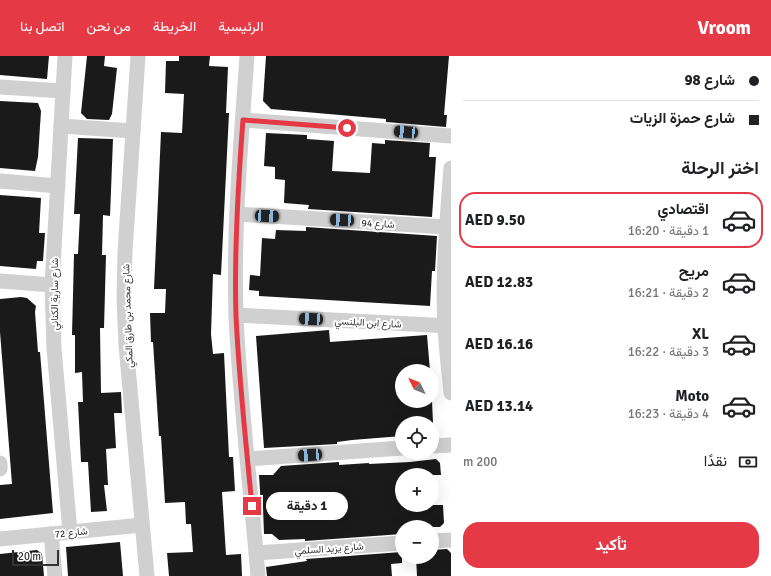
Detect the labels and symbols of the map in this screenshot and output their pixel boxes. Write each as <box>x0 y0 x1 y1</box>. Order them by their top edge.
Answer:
route start <box>338 119 356 137</box>
car <box>394 125 418 139</box>
car <box>255 209 279 223</box>
car <box>330 213 354 227</box>
street label: شارع 94 <box>361 217 395 231</box>
street label: شارع سارية الكناني <box>49 258 63 330</box>
street label: شارع محمد بن طارق المكي <box>120 264 138 368</box>
car <box>299 312 323 326</box>
street label: شارع ابن البلنسي <box>334 315 402 333</box>
north arrow <box>395 364 439 408</box>
car <box>298 448 322 462</box>
callout: 1 دقيقة <box>266 492 348 520</box>
route end <box>243 497 261 515</box>
street label: شارع 72 <box>54 525 88 541</box>
street label: شارع يزيد السلمي <box>294 541 364 559</box>
scale bar <box>12 548 59 567</box>

